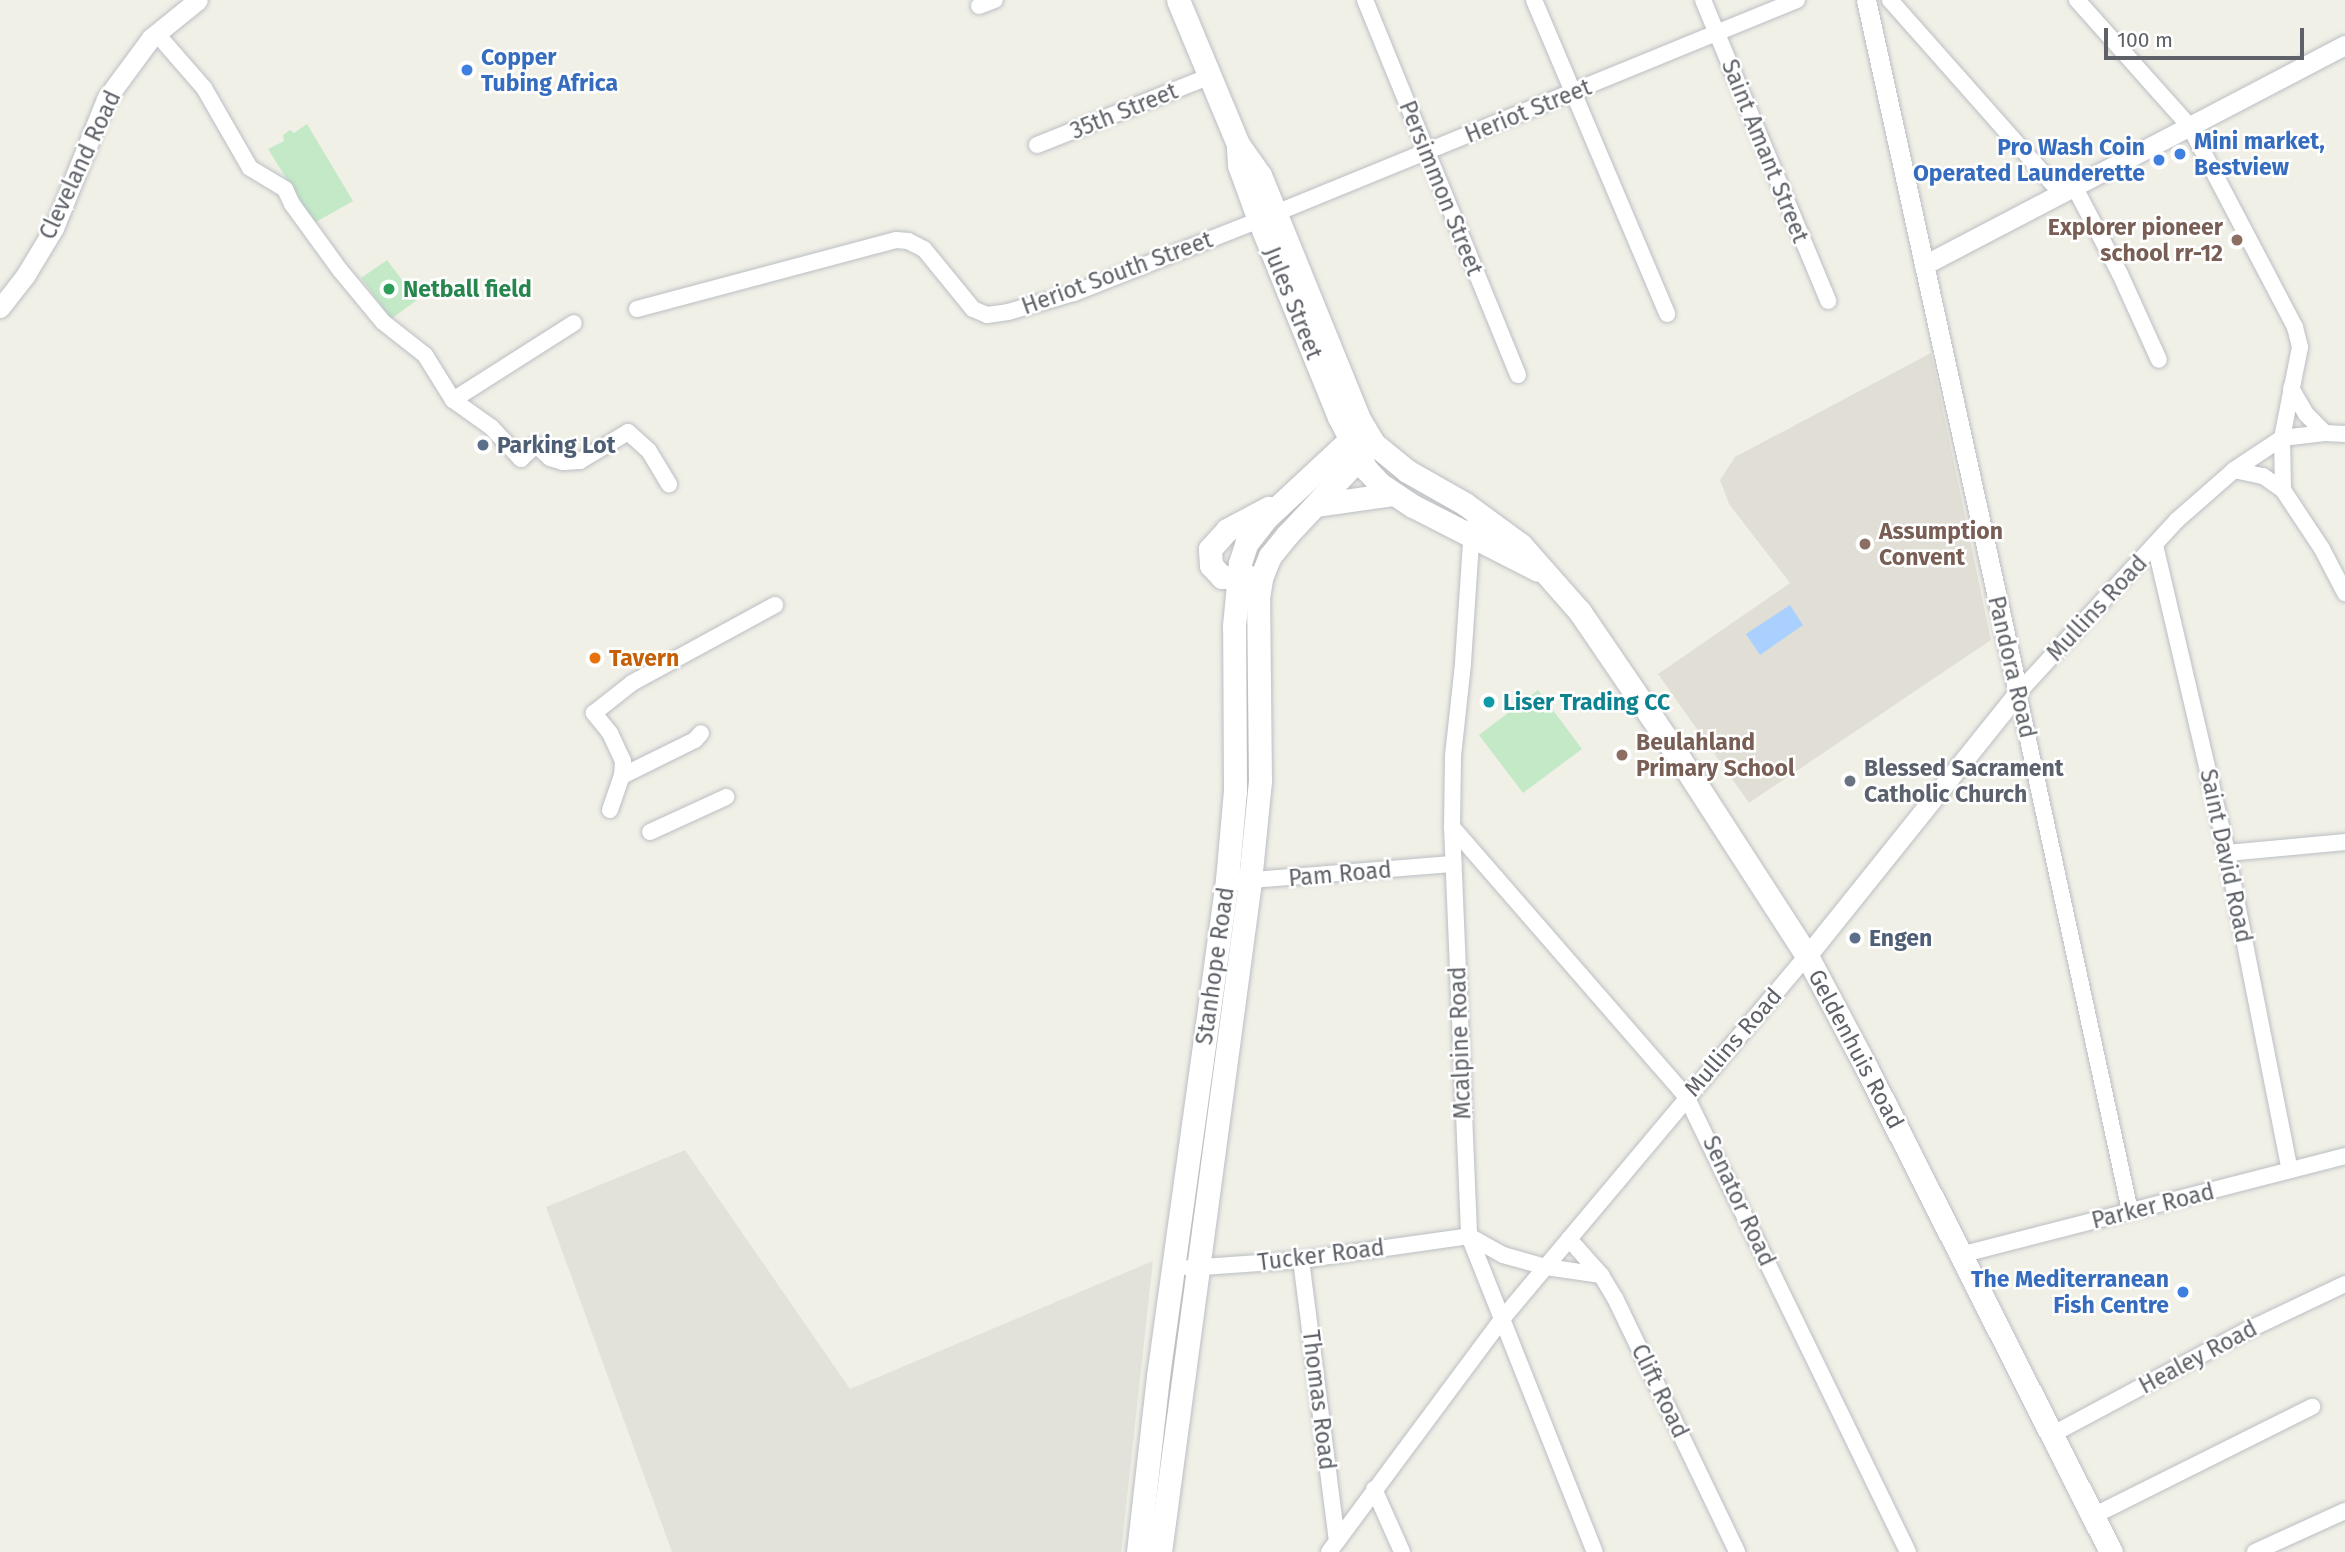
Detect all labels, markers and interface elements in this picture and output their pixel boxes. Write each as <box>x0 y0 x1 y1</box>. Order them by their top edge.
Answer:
scale bar <box>2107 14 2306 58</box>
text: 100 m <box>2117 27 2173 53</box>
place label: Copper Tubing Africa <box>481 43 618 97</box>
street label: Saint Amant Street <box>1716 55 1814 247</box>
marker: Copper Tubing Africa <box>459 62 475 78</box>
street label: Heriot Street <box>1461 73 1595 149</box>
street label: 35th Street <box>1066 77 1182 145</box>
street label: Cleveland Road <box>33 86 127 244</box>
street label: Persimmon Street <box>1393 97 1489 279</box>
place label: Mini market, Bestview <box>2194 127 2325 181</box>
place label: Pro Wash Coin Operated Launderette <box>1913 133 2145 187</box>
marker: Mini market, Bestview <box>2172 146 2188 162</box>
marker: Pro Wash Coin Operated Launderette <box>2151 152 2167 168</box>
place label: Explorer pioneer school rr-12 <box>2048 213 2223 267</box>
street label: Heriot South Street <box>1018 226 1216 320</box>
marker: Explorer pioneer school rr-12 <box>2229 232 2245 248</box>
street label: Jules Street <box>1258 243 1328 363</box>
place label: Netball field <box>403 275 532 303</box>
marker: Netball field <box>381 281 397 297</box>
place label: Parking Lot <box>497 431 616 459</box>
marker: Parking Lot <box>475 437 491 453</box>
place label: Assumption Convent <box>1879 517 2003 571</box>
marker: Assumption Convent <box>1857 536 1873 552</box>
street label: Mullins Road <box>2041 549 2153 667</box>
street label: Pandora Road <box>1982 593 2042 741</box>
place label: Tavern <box>609 644 679 672</box>
marker: Tavern <box>587 650 603 666</box>
place label: Liser Trading CC <box>1503 688 1670 716</box>
marker: Liser Trading CC <box>1481 694 1497 710</box>
place label: Beulahland Primary School <box>1636 728 1795 782</box>
marker: Beulahland Primary School <box>1614 747 1630 763</box>
place label: Blessed Sacrament Catholic Church <box>1864 754 2064 808</box>
street label: Saint David Road <box>2194 767 2258 945</box>
marker: Blessed Sacrament Catholic Church <box>1842 773 1858 789</box>
street label: Pam Road <box>1287 856 1393 892</box>
street label: Stanhope Road <box>1190 885 1240 1047</box>
place label: Engen <box>1869 924 1932 952</box>
marker: Engen <box>1847 930 1863 946</box>
street label: Geldenhuis Road <box>1802 965 1910 1133</box>
street label: Mcalpine Road <box>1444 966 1476 1120</box>
street label: Mullins Road <box>1678 982 1788 1102</box>
street label: Senator Road <box>1697 1132 1781 1270</box>
street label: Parker Road <box>2089 1177 2217 1235</box>
street label: Tucker Road <box>1256 1234 1386 1276</box>
place label: The Mediterranean Fish Centre <box>1971 1265 2169 1319</box>
marker: The Mediterranean Fish Centre <box>2175 1284 2191 1300</box>
street label: Healey Road <box>2134 1314 2262 1400</box>
street label: Thomas Road <box>1297 1329 1341 1471</box>
street label: Clift Road <box>1625 1340 1695 1442</box>

